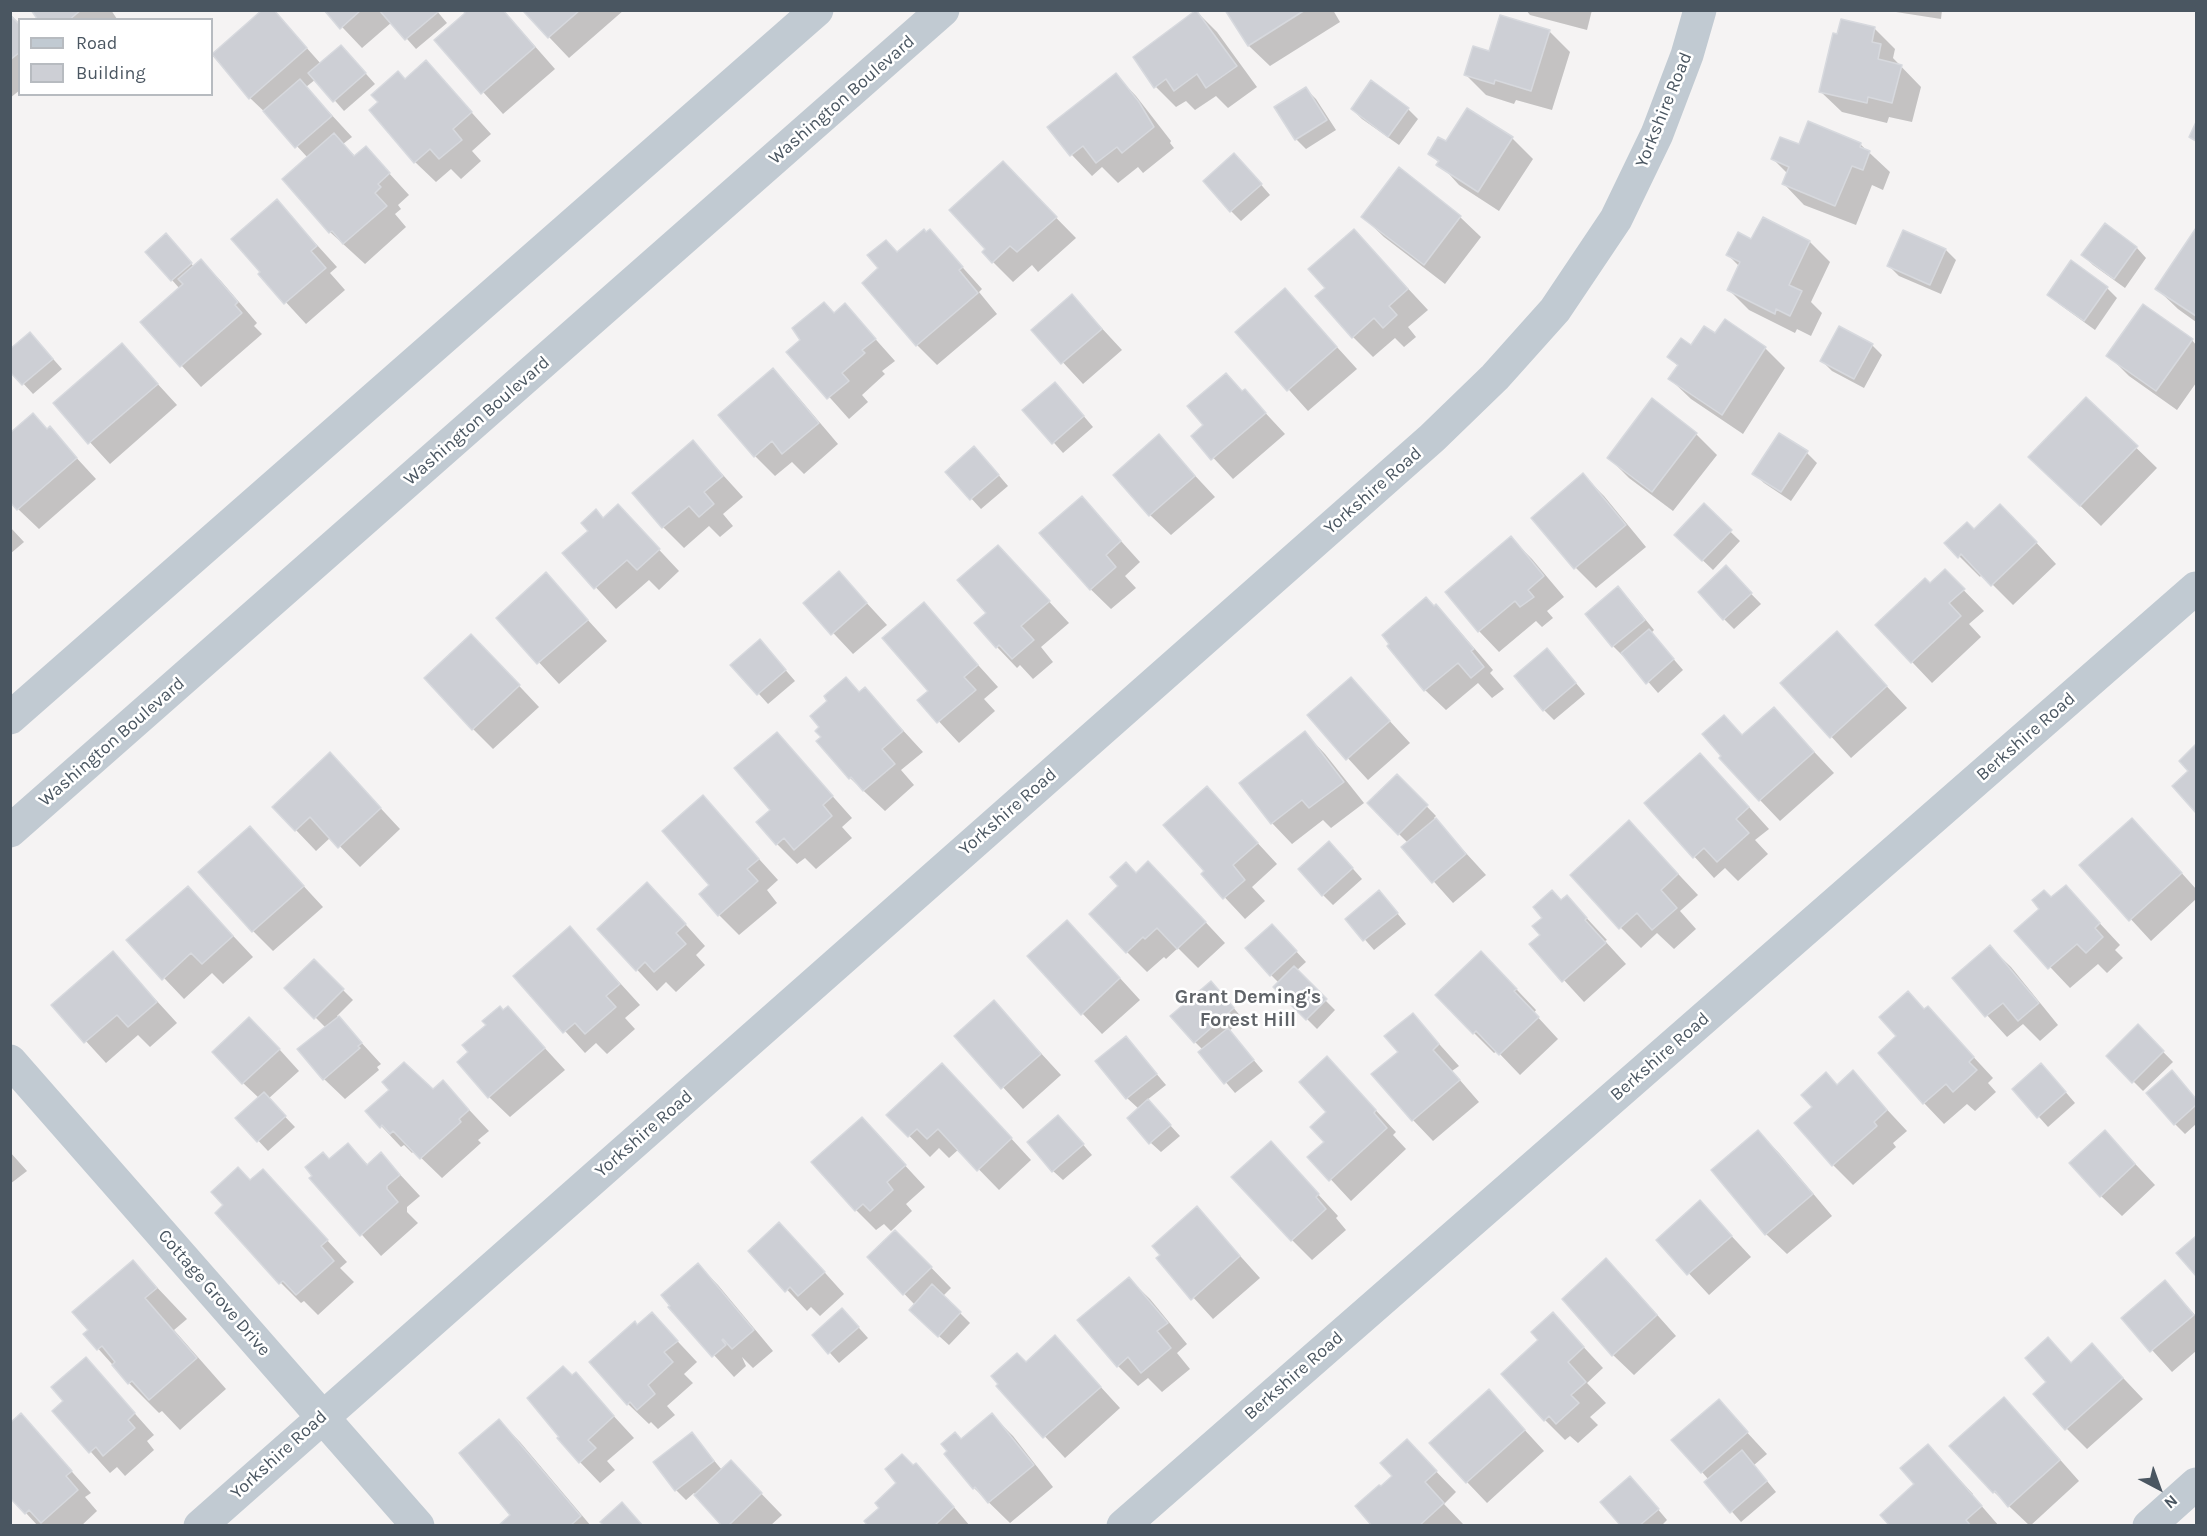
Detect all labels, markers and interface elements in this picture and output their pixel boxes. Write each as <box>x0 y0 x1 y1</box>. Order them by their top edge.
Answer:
legend <box>18 18 213 96</box>
street label: Washington Boulevard <box>765 31 919 169</box>
text: Road <box>76 32 117 54</box>
street label: Yorkshire Road <box>1631 49 1697 171</box>
text: Building <box>76 62 146 84</box>
street label: Washington Boulevard <box>400 352 554 490</box>
street label: Yorkshire Road <box>1320 443 1426 539</box>
street label: Washington Boulevard <box>35 673 189 811</box>
street label: Berkshire Road <box>1972 688 2080 786</box>
street label: Yorkshire Road <box>955 764 1061 860</box>
district label: Grant Deming's Forest Hill <box>1175 985 1321 1032</box>
street label: Berkshire Road <box>1606 1008 1714 1106</box>
street label: Yorkshire Road <box>591 1086 697 1182</box>
street label: Cottage Grove Drive <box>153 1225 275 1361</box>
street label: Berkshire Road <box>1240 1327 1348 1425</box>
street label: Yorkshire Road <box>226 1406 332 1504</box>
north arrow <box>2129 1458 2189 1518</box>
text: N <box>2161 1491 2182 1513</box>

